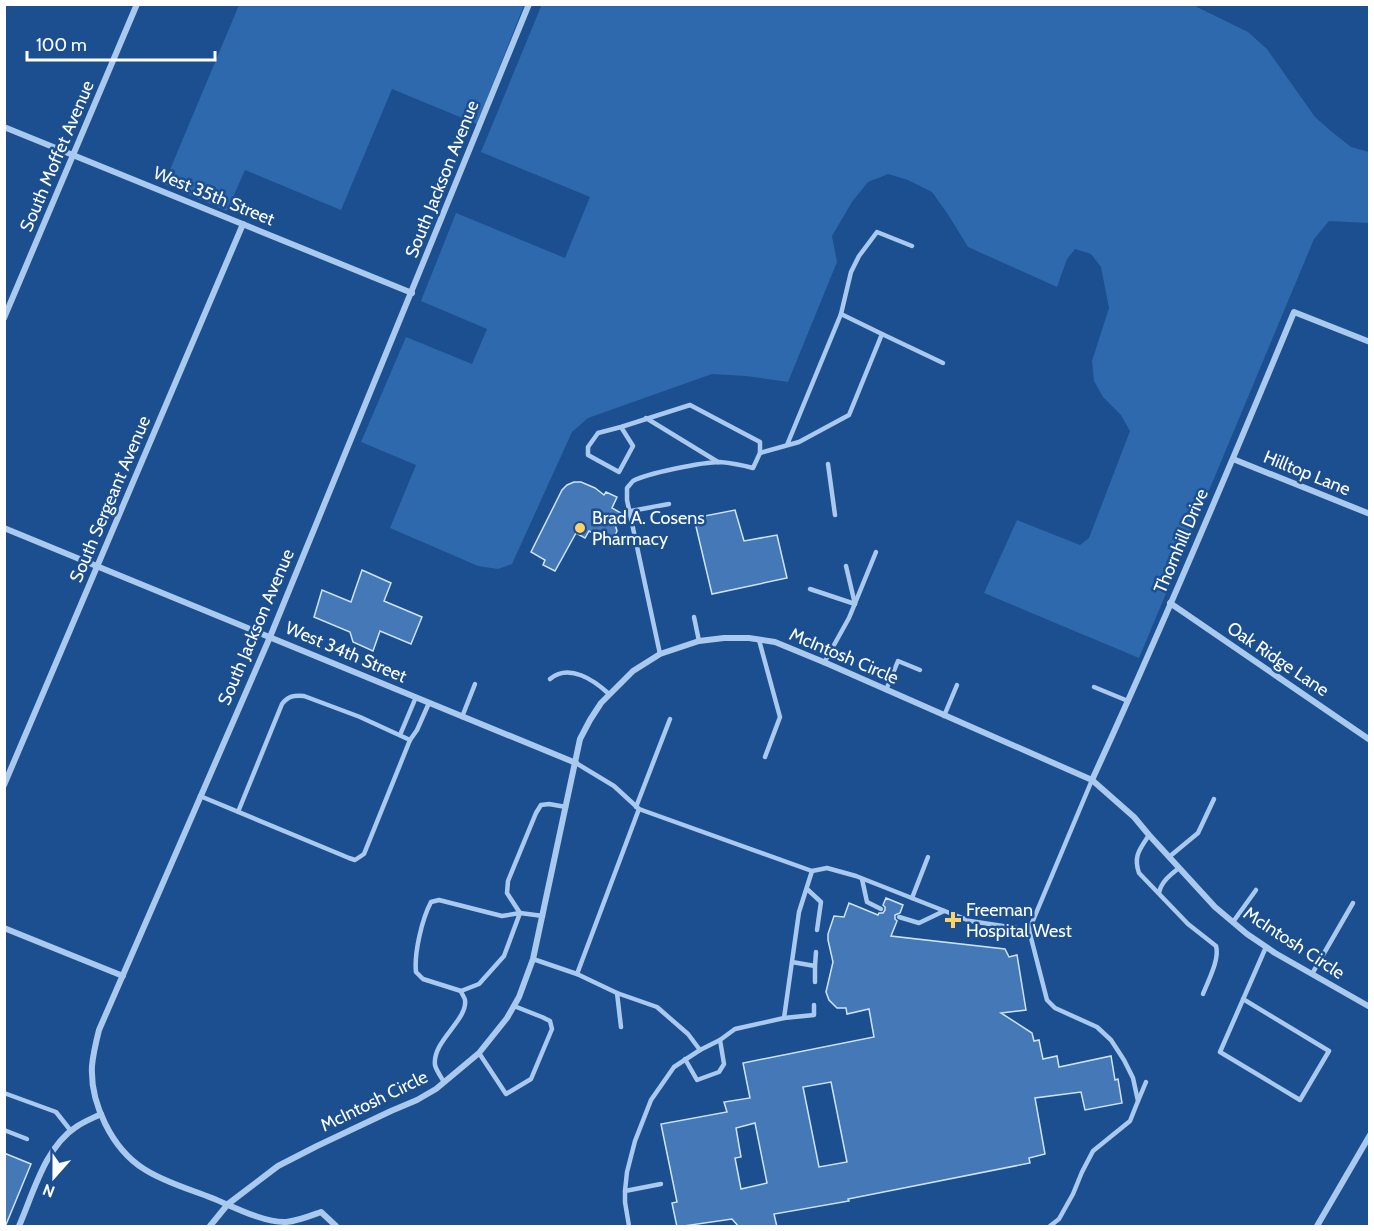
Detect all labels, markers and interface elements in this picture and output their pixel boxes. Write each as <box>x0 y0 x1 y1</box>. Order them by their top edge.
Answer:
scale bar <box>27 24 214 62</box>
text: 100 m <box>36 34 87 56</box>
street label: South Moffet Avenue <box>15 77 99 235</box>
street label: South Jackson Avenue <box>400 97 484 261</box>
street label: West 35th Street <box>150 162 278 230</box>
street label: South Sergeant Avenue <box>65 412 155 586</box>
street label: Hilltop Lane <box>1260 446 1354 500</box>
street label: Thornhill Drive <box>1149 485 1213 597</box>
place label: Brad A. Cosens Pharmacy <box>592 507 705 550</box>
marker: Brad A. Cosens Pharmacy <box>573 521 587 535</box>
street label: South Jackson Avenue <box>213 546 299 708</box>
street label: West 34th Street <box>282 617 410 687</box>
street label: Oak Ridge Lane <box>1223 617 1333 701</box>
street label: McIntosh Circle <box>786 623 902 689</box>
place label: Freeman Hospital West <box>966 899 1072 942</box>
street label: McIntosh Circle <box>1239 902 1349 984</box>
marker: Freeman Hospital West <box>944 911 962 929</box>
street label: McIntosh Circle <box>317 1066 431 1136</box>
north arrow <box>24 1147 84 1207</box>
text: N <box>40 1180 57 1201</box>

